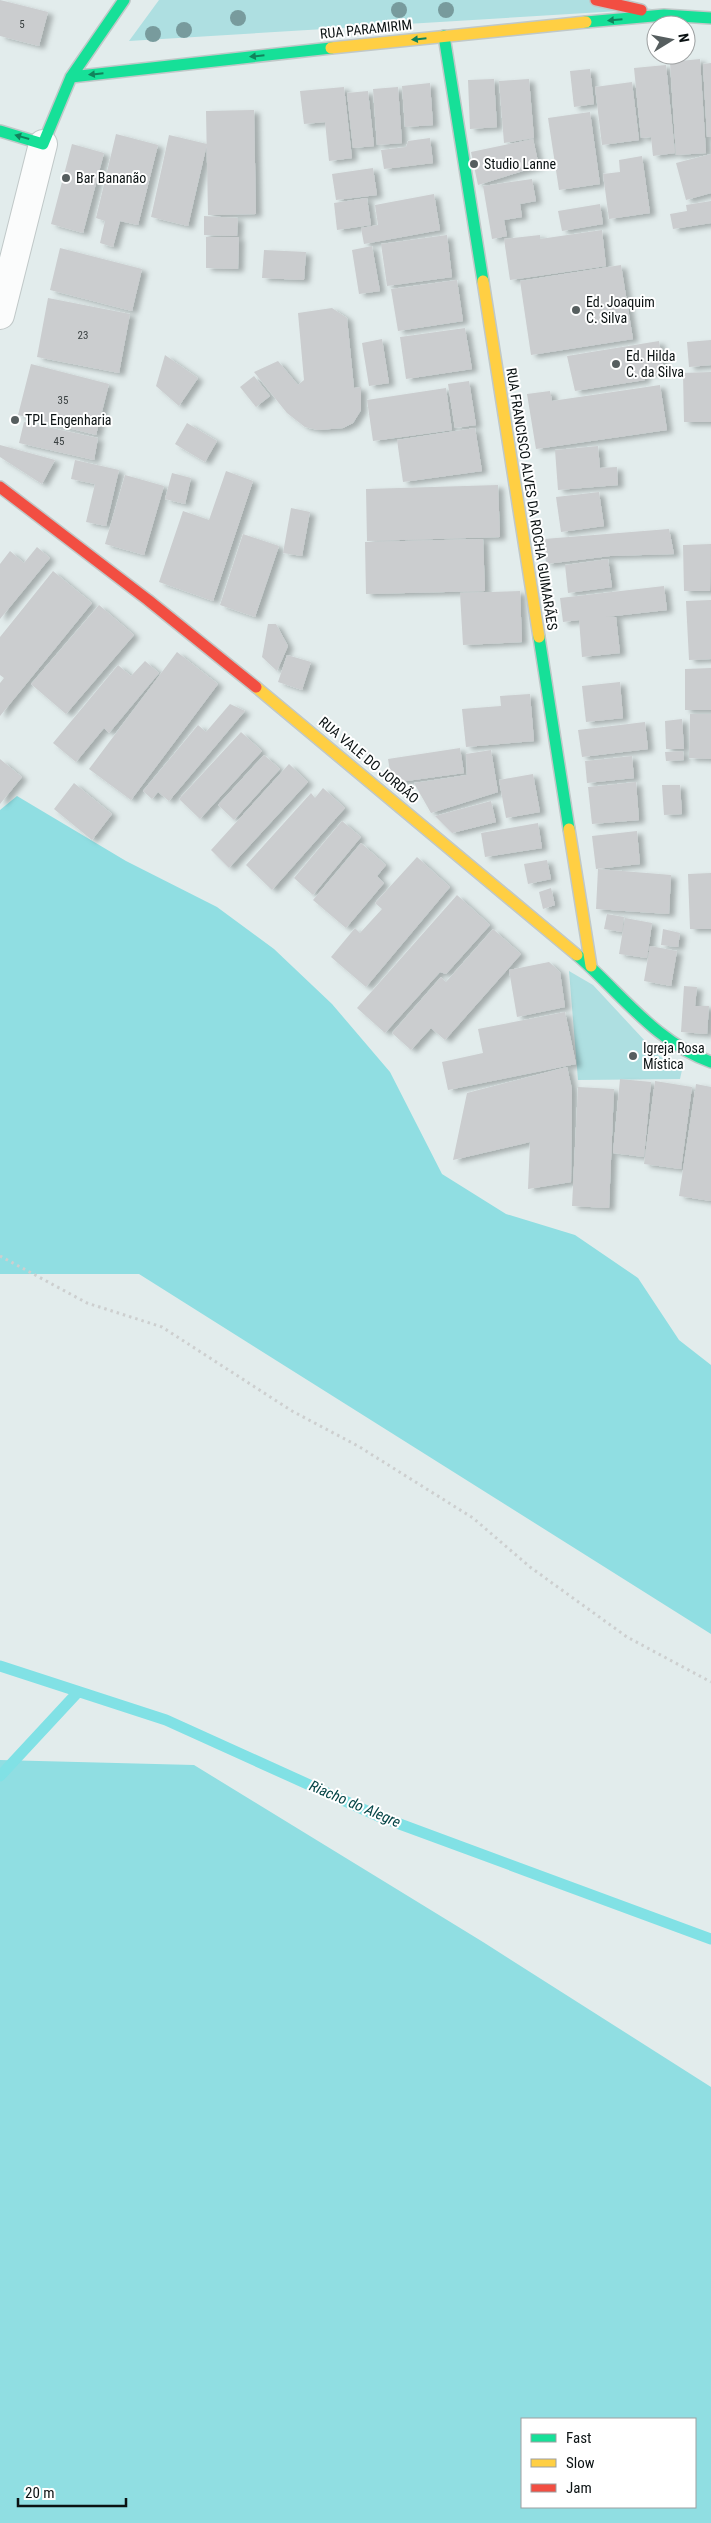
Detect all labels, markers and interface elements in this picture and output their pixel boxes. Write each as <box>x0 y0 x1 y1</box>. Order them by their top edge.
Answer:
north arrow <box>646 15 696 65</box>
street label: RUA PARAMIRIM <box>319 16 413 42</box>
one-way arrow <box>607 16 623 24</box>
house number: 5 <box>19 18 25 31</box>
text: N <box>675 32 692 43</box>
one-way arrow <box>410 35 426 43</box>
one-way arrow <box>249 52 265 60</box>
one-way arrow <box>87 70 103 78</box>
one-way arrow <box>14 133 29 141</box>
place label: Studio Lanne <box>484 156 556 172</box>
marker: Studio Lanne <box>468 158 480 170</box>
place label: Bar Bananão <box>76 170 146 186</box>
marker: Bar Bananão <box>60 172 72 184</box>
place label: Ed. Joaquim C. Silva <box>586 294 655 326</box>
marker: Ed. Joaquim C. Silva <box>570 304 582 316</box>
house number: 23 <box>78 329 88 342</box>
place label: Ed. Hilda C. da Silva <box>626 348 684 380</box>
marker: Ed. Hilda C. da Silva <box>610 358 622 370</box>
street label: RUA FRANCISCO ALVES DA ROCHA GUIMARÃES <box>503 366 562 631</box>
house number: 35 <box>58 394 68 407</box>
place label: TPL Engenharia <box>25 412 112 428</box>
marker: TPL Engenharia <box>9 414 21 426</box>
house number: 45 <box>54 435 64 448</box>
street label: RUA VALE DO JORDÃO <box>316 713 423 806</box>
place label: Igreja Rosa Mística <box>643 1040 705 1072</box>
marker: Igreja Rosa Mística <box>627 1050 639 1062</box>
water label: Riacho do Alegre <box>307 1777 403 1831</box>
legend <box>521 2418 696 2508</box>
text: Fast <box>566 2429 591 2447</box>
text: Slow <box>566 2454 595 2472</box>
scale bar <box>18 2476 125 2508</box>
text: Jam <box>566 2479 592 2497</box>
text: 20 m <box>25 2484 55 2502</box>

